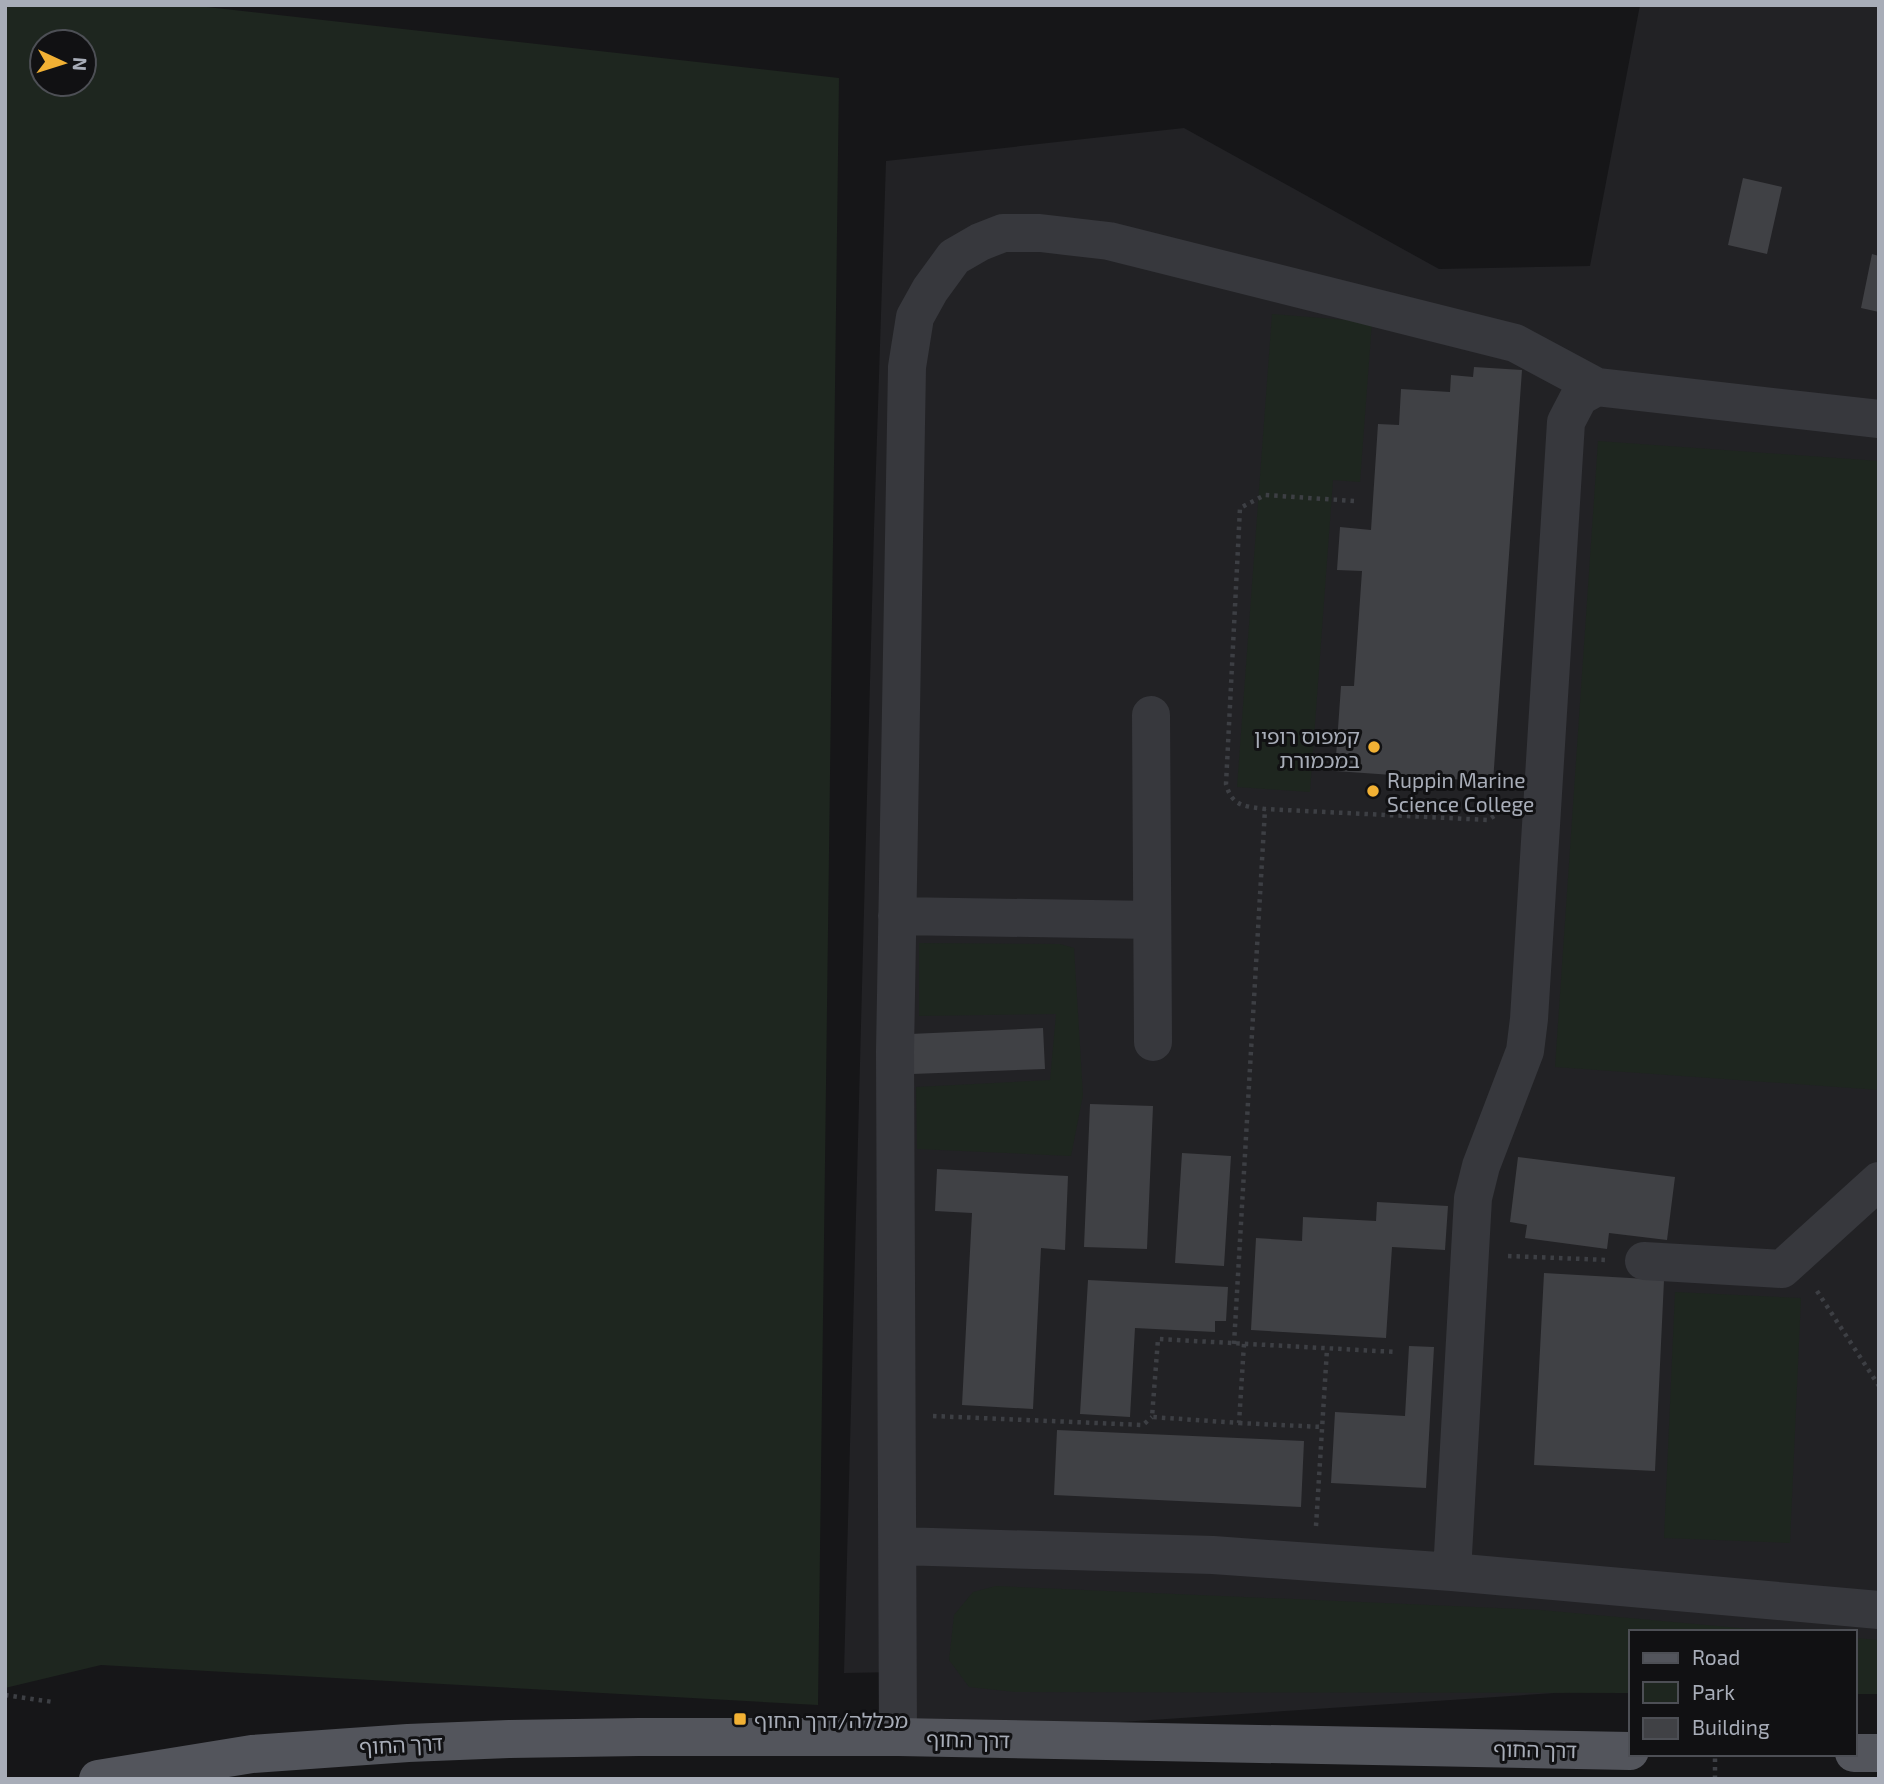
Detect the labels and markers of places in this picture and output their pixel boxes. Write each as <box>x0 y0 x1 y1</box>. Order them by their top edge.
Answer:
place label: קמפוס רופין במכמורת <box>1254 723 1360 772</box>
marker: קמפוס רופין במכמורת <box>1366 739 1382 755</box>
place label: Ruppin Marine Science College <box>1387 767 1534 816</box>
marker: Ruppin Marine Science College <box>1365 783 1381 799</box>
place label: מכללה/דרך החוף <box>754 1707 908 1732</box>
marker: מכללה/דרך החוף <box>732 1711 748 1727</box>

